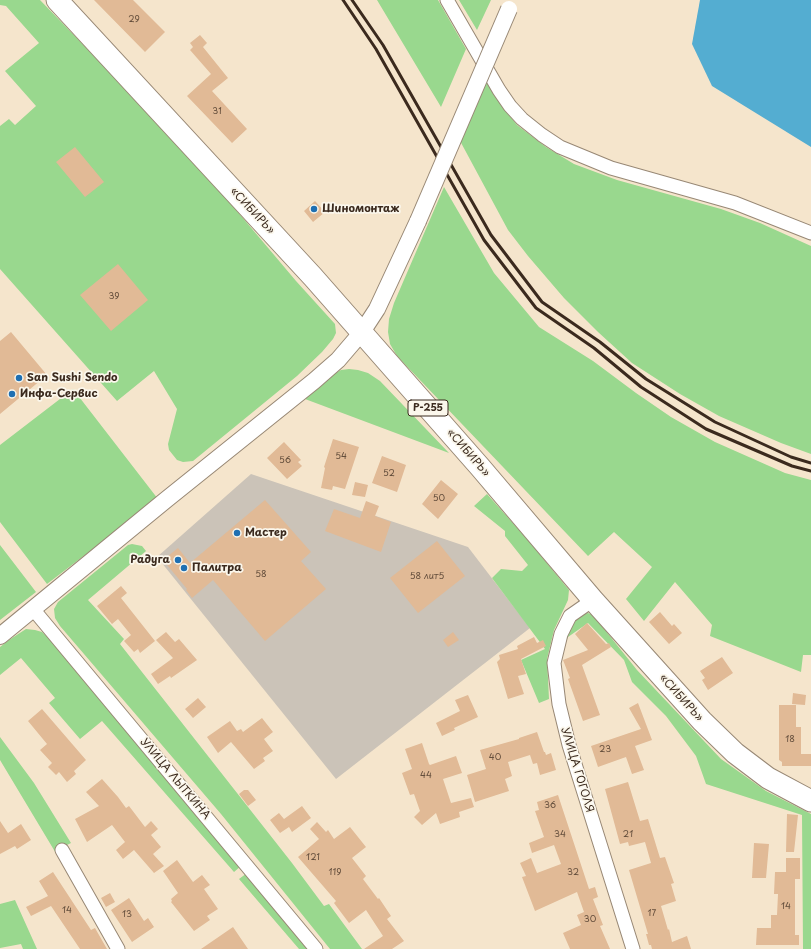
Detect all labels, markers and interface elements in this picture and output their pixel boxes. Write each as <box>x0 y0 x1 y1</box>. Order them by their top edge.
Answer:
house number: 29 <box>128 15 140 25</box>
house number: 31 <box>212 107 222 117</box>
street label: «СИБИРЬ» <box>227 185 277 237</box>
place label: Шиномонтаж <box>322 202 399 216</box>
marker: Шиномонтаж <box>309 204 319 214</box>
house number: 39 <box>108 292 120 302</box>
place label: San Sushi Sendo <box>27 371 117 385</box>
marker: San Sushi Sendo <box>14 373 24 383</box>
place label: Инфа-Сервис <box>20 387 98 401</box>
marker: Инфа-Сервис <box>7 389 17 399</box>
road number: Р-255 <box>408 400 448 416</box>
street label: «СИБИРЬ» <box>444 426 492 480</box>
house number: 54 <box>335 452 347 462</box>
house number: 56 <box>279 456 291 466</box>
house number: 52 <box>383 469 395 479</box>
house number: 50 <box>433 494 445 504</box>
place label: Мастер <box>245 526 287 540</box>
marker: Мастер <box>232 528 242 538</box>
place label: Радуга <box>130 553 170 567</box>
marker: Радуга <box>173 555 183 565</box>
place label: Палитра <box>192 561 242 575</box>
marker: Палитра <box>179 563 189 573</box>
house number: 58 <box>255 570 267 580</box>
house number: 58 лит5 <box>410 572 444 582</box>
street label: «СИБИРЬ» <box>656 672 706 724</box>
street label: УЛИЦА ГОГОЛЯ <box>558 726 596 814</box>
house number: 18 <box>785 735 795 745</box>
street label: УЛИЦА ЛЫТКИНА <box>137 736 213 822</box>
house number: 23 <box>599 745 611 755</box>
house number: 40 <box>489 753 501 763</box>
house number: 44 <box>420 771 432 781</box>
house number: 36 <box>544 801 556 811</box>
house number: 34 <box>554 830 566 840</box>
house number: 21 <box>623 830 633 840</box>
house number: 121 <box>306 853 320 863</box>
house number: 119 <box>329 868 341 878</box>
house number: 32 <box>567 868 579 878</box>
house number: 14 <box>781 902 791 912</box>
house number: 14 <box>62 906 72 916</box>
house number: 17 <box>648 909 656 919</box>
house number: 13 <box>122 910 132 920</box>
house number: 30 <box>584 915 596 925</box>

